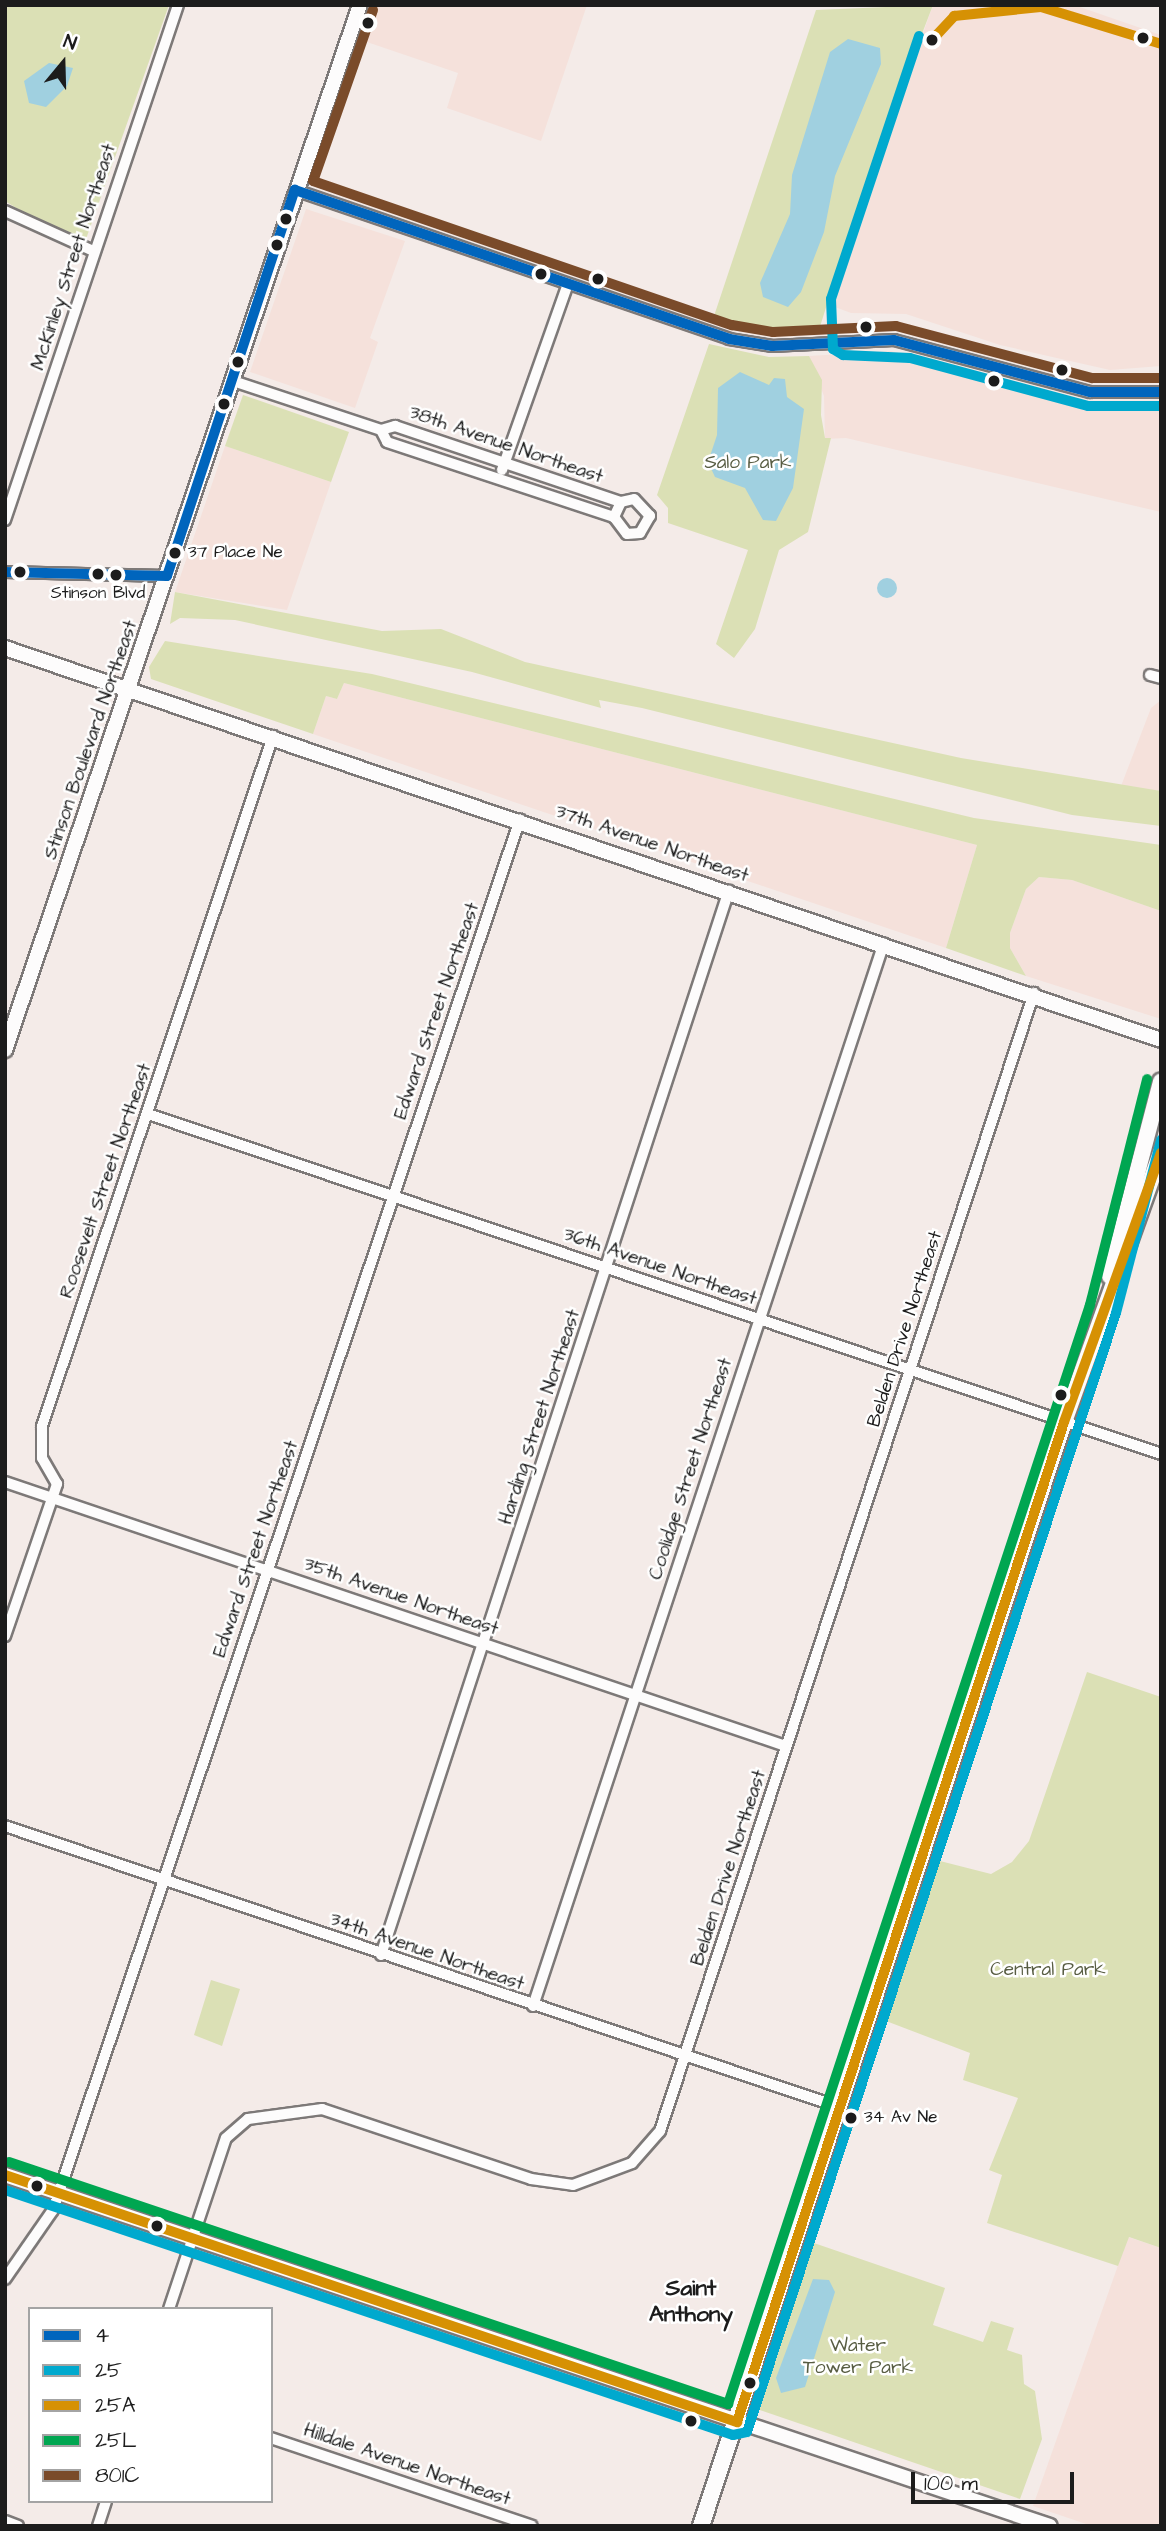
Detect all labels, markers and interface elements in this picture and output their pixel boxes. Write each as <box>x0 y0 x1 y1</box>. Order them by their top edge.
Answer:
unlabelled marker <box>361 16 375 30</box>
north arrow <box>28 28 98 98</box>
text: N <box>60 28 80 57</box>
unlabelled marker <box>1136 31 1150 45</box>
unlabelled marker <box>925 33 939 47</box>
street label: McKinley Street Northeast <box>27 141 121 373</box>
unlabelled marker <box>279 212 293 226</box>
unlabelled marker <box>270 238 284 252</box>
unlabelled marker <box>534 267 548 281</box>
unlabelled marker <box>591 272 605 286</box>
unlabelled marker <box>859 320 873 334</box>
unlabelled marker <box>231 355 245 369</box>
unlabelled marker <box>1055 363 1069 377</box>
unlabelled marker <box>987 374 1001 388</box>
unlabelled marker <box>217 397 231 411</box>
street label: 38th Avenue Northeast <box>406 401 606 489</box>
park label: Salo Park <box>704 452 792 474</box>
place label: 37 Place Ne <box>188 543 283 563</box>
marker: 37 Place Ne <box>168 546 182 560</box>
unlabelled marker <box>13 565 27 579</box>
marker: Stinson Blvd <box>91 567 105 581</box>
unlabelled marker <box>109 568 123 582</box>
place label: Stinson Blvd <box>51 584 145 604</box>
street label: Stinson Boulevard Northeast <box>39 617 143 863</box>
street label: 37th Avenue Northeast <box>552 800 752 888</box>
street label: Edward Street Northeast <box>389 900 485 1122</box>
street label: Roosevelt Street Northeast <box>55 1061 157 1301</box>
street label: 36th Avenue Northeast <box>560 1223 760 1311</box>
street label: Belden Drive Northeast <box>863 1228 947 1430</box>
street label: Harding Street Northeast <box>494 1307 586 1527</box>
street label: Coolidge Street Northeast <box>644 1355 738 1583</box>
unlabelled marker <box>1054 1388 1068 1402</box>
street label: Edward Street Northeast <box>208 1438 304 1660</box>
street label: 35th Avenue Northeast <box>301 1553 501 1641</box>
street label: Belden Drive Northeast <box>687 1767 771 1969</box>
street label: 34th Avenue Northeast <box>327 1908 527 1996</box>
park label: Central Park <box>990 1959 1106 1981</box>
place label: 34 Av Ne <box>864 2108 937 2128</box>
marker: 34 Av Ne <box>844 2111 858 2125</box>
unlabelled marker <box>30 2179 44 2193</box>
unlabelled marker <box>150 2219 164 2233</box>
district label: Saint Anthony <box>649 2274 733 2328</box>
legend <box>28 2307 273 2503</box>
text: 4 <box>95 2321 109 2350</box>
park label: Water Tower Park <box>803 2335 913 2379</box>
text: 25 <box>95 2356 122 2385</box>
unlabelled marker <box>743 2376 757 2390</box>
text: 25A <box>95 2391 135 2420</box>
unlabelled marker <box>684 2414 698 2428</box>
street label: Hilldale Avenue Northeast <box>301 2419 513 2511</box>
text: 25L <box>95 2426 136 2455</box>
scale bar <box>914 2458 1077 2502</box>
text: 801C <box>95 2461 139 2490</box>
text: 100 m <box>924 2469 978 2498</box>

